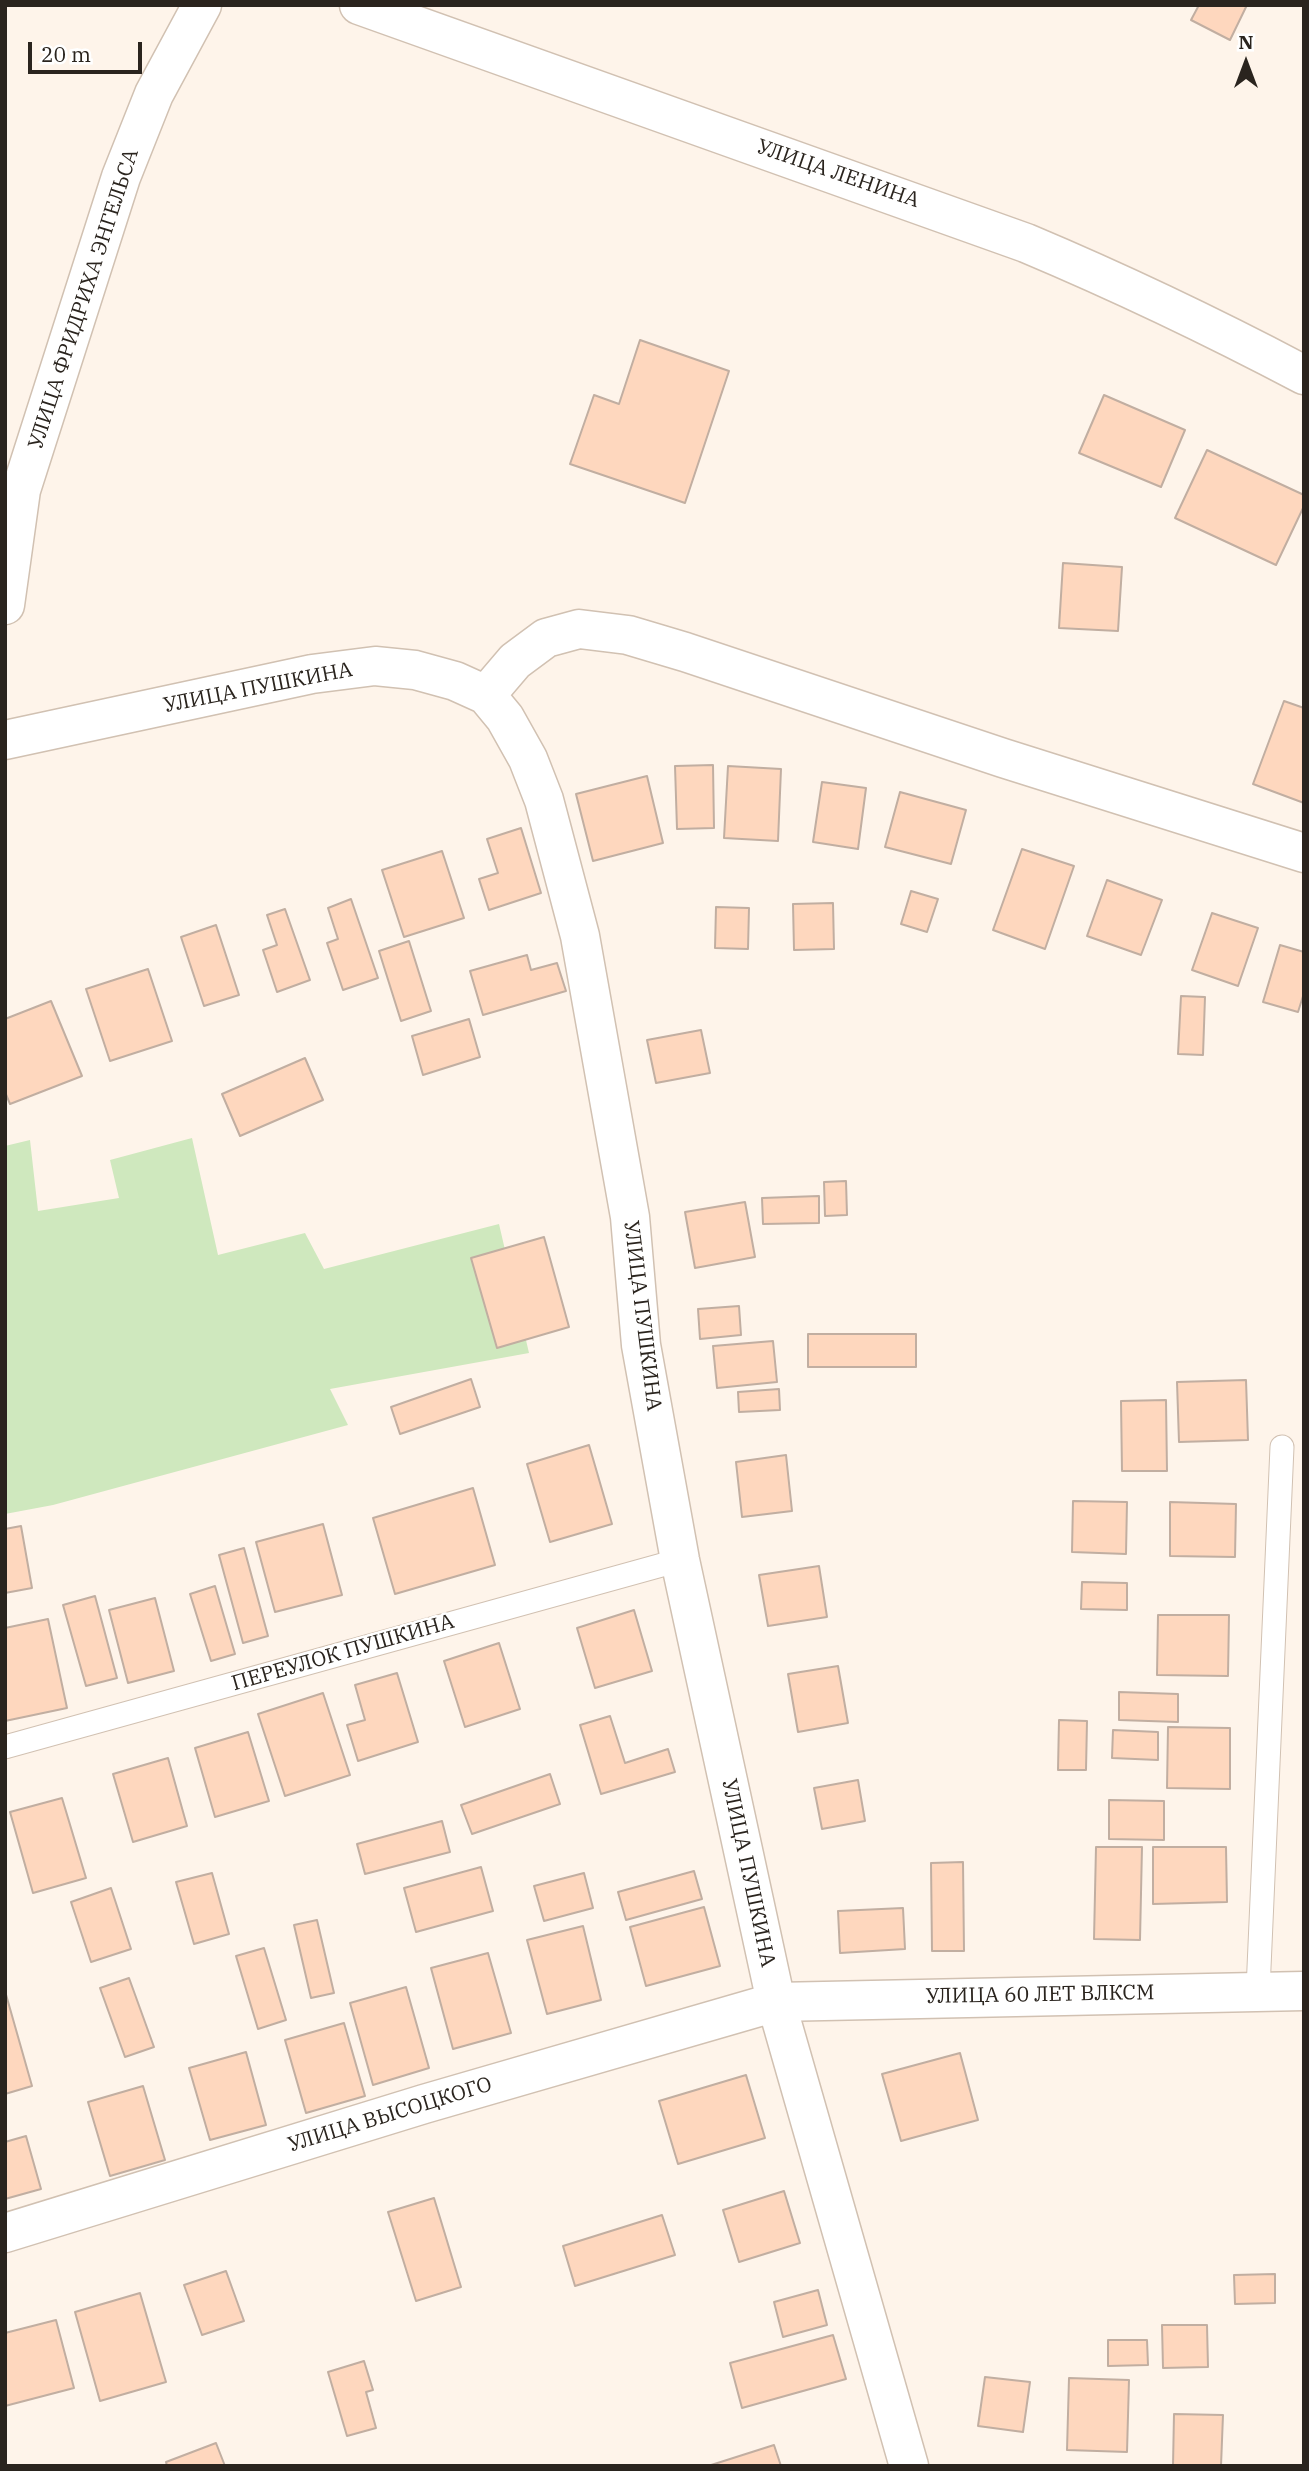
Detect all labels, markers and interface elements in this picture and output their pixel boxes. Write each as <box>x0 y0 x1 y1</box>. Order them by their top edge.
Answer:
scale bar <box>32 28 145 72</box>
north arrow <box>1211 28 1281 98</box>
text: N <box>1238 30 1254 54</box>
text: 20 m <box>41 40 91 68</box>
street label: УЛИЦА ЛЕНИНА <box>753 134 923 214</box>
street label: УЛИЦА ФРИДРИХА ЭНГЕЛЬСА <box>23 146 145 452</box>
street label: УЛИЦА ПУШКИНА <box>161 657 355 719</box>
street label: УЛИЦА ПУШКИНА <box>618 1219 666 1413</box>
street label: ПЕРЕУЛОК ПУШКИНА <box>229 1609 457 1697</box>
street label: УЛИЦА ПУШКИНА <box>716 1777 780 1969</box>
street label: УЛИЦА 60 ЛЕТ ВЛКСМ <box>925 1980 1155 2010</box>
street label: УЛИЦА ВЫСОЦКОГО <box>285 2072 495 2158</box>

